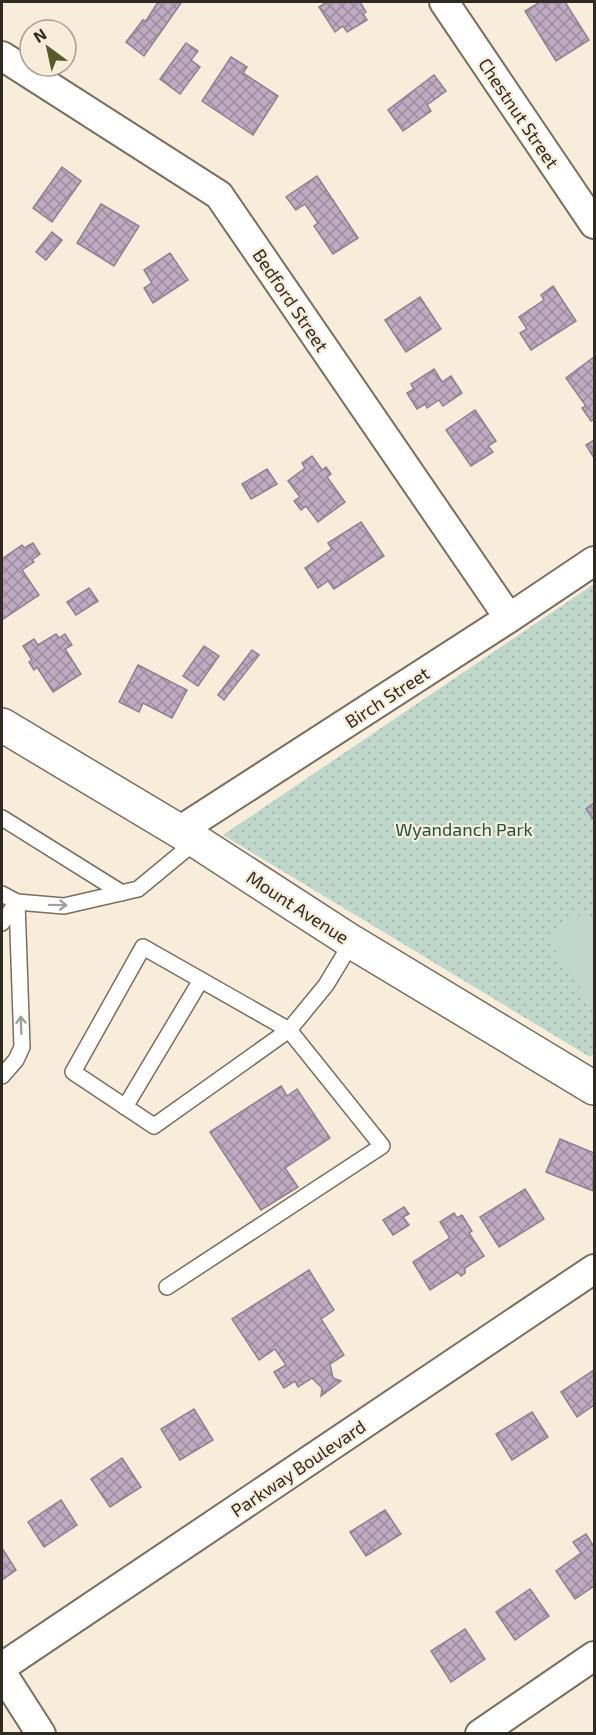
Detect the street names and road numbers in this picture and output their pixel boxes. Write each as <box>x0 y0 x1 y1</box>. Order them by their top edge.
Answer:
street label: Chestnut Street <box>474 54 564 172</box>
street label: Bedford Street <box>248 244 334 356</box>
street label: Birch Street <box>341 662 433 732</box>
street label: Mount Avenue <box>243 866 353 948</box>
street label: Parkway Boulevard <box>226 1415 370 1521</box>

